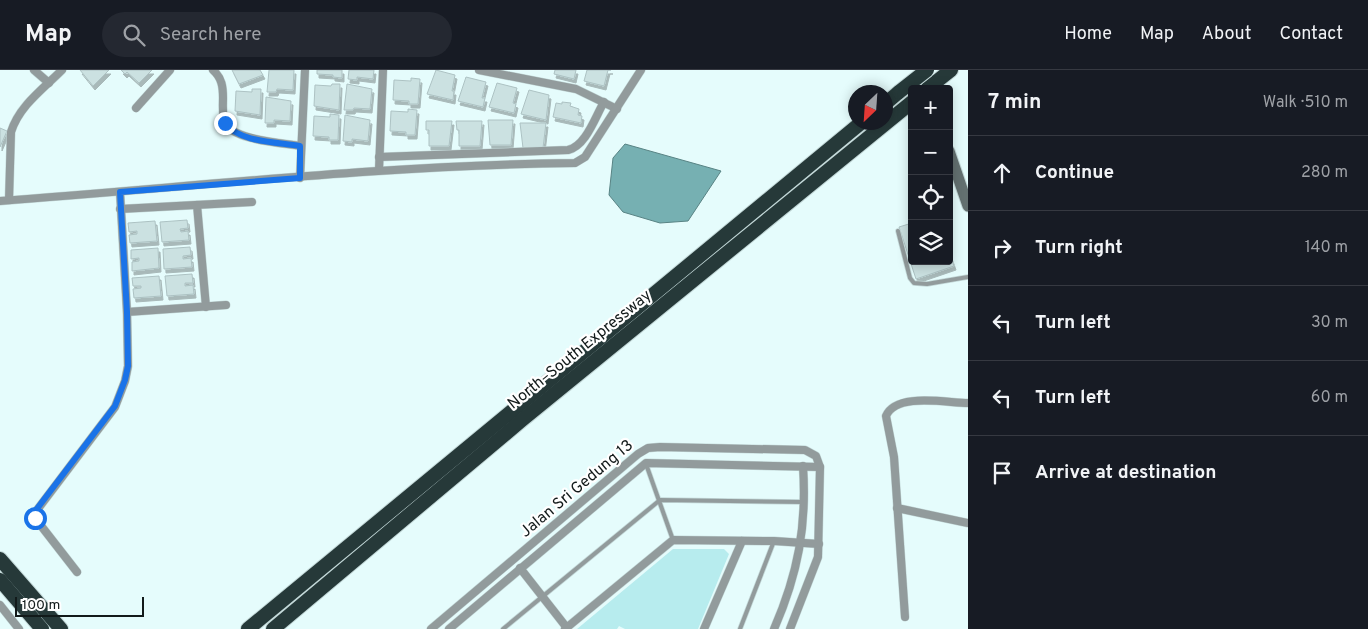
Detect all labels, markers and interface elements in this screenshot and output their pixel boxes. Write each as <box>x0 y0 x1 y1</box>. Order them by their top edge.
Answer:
search box <box>102 12 452 57</box>
text: Map <box>25 20 72 50</box>
icon: search <box>120 21 148 49</box>
text: Search here <box>160 23 261 47</box>
text: Home <box>1064 23 1112 46</box>
text: Map <box>1140 23 1174 46</box>
text: About <box>1202 23 1251 46</box>
text: Contact <box>1279 23 1343 46</box>
north arrow <box>848 85 893 130</box>
map controls <box>908 85 953 265</box>
button: + <box>908 85 953 130</box>
text: 7 min <box>988 89 1041 116</box>
text: Walk · 510 m <box>1263 93 1348 113</box>
route end <box>214 112 237 135</box>
button: − <box>908 130 953 175</box>
icon: ahead <box>988 159 1016 187</box>
text: Continue <box>1035 161 1114 185</box>
text: 280 m <box>1301 163 1348 183</box>
button: locate <box>908 175 953 220</box>
button: layers <box>908 220 953 265</box>
icon: right <box>988 234 1016 262</box>
text: Turn right <box>1035 236 1123 260</box>
text: 140 m <box>1305 238 1348 258</box>
street label: North–South Expressway <box>504 286 656 414</box>
icon: left <box>988 309 1016 337</box>
text: Turn left <box>1035 311 1111 335</box>
text: 30 m <box>1311 313 1348 333</box>
icon: left <box>988 384 1016 412</box>
text: Turn left <box>1035 386 1111 410</box>
text: 60 m <box>1311 388 1348 408</box>
street label: Jalan Sri Gedung 13 <box>516 436 638 542</box>
icon: arrive <box>988 459 1016 487</box>
text: Arrive at destination <box>1035 461 1216 485</box>
route start <box>24 507 47 530</box>
scale bar <box>15 594 144 617</box>
text: 100 m <box>22 597 60 614</box>

